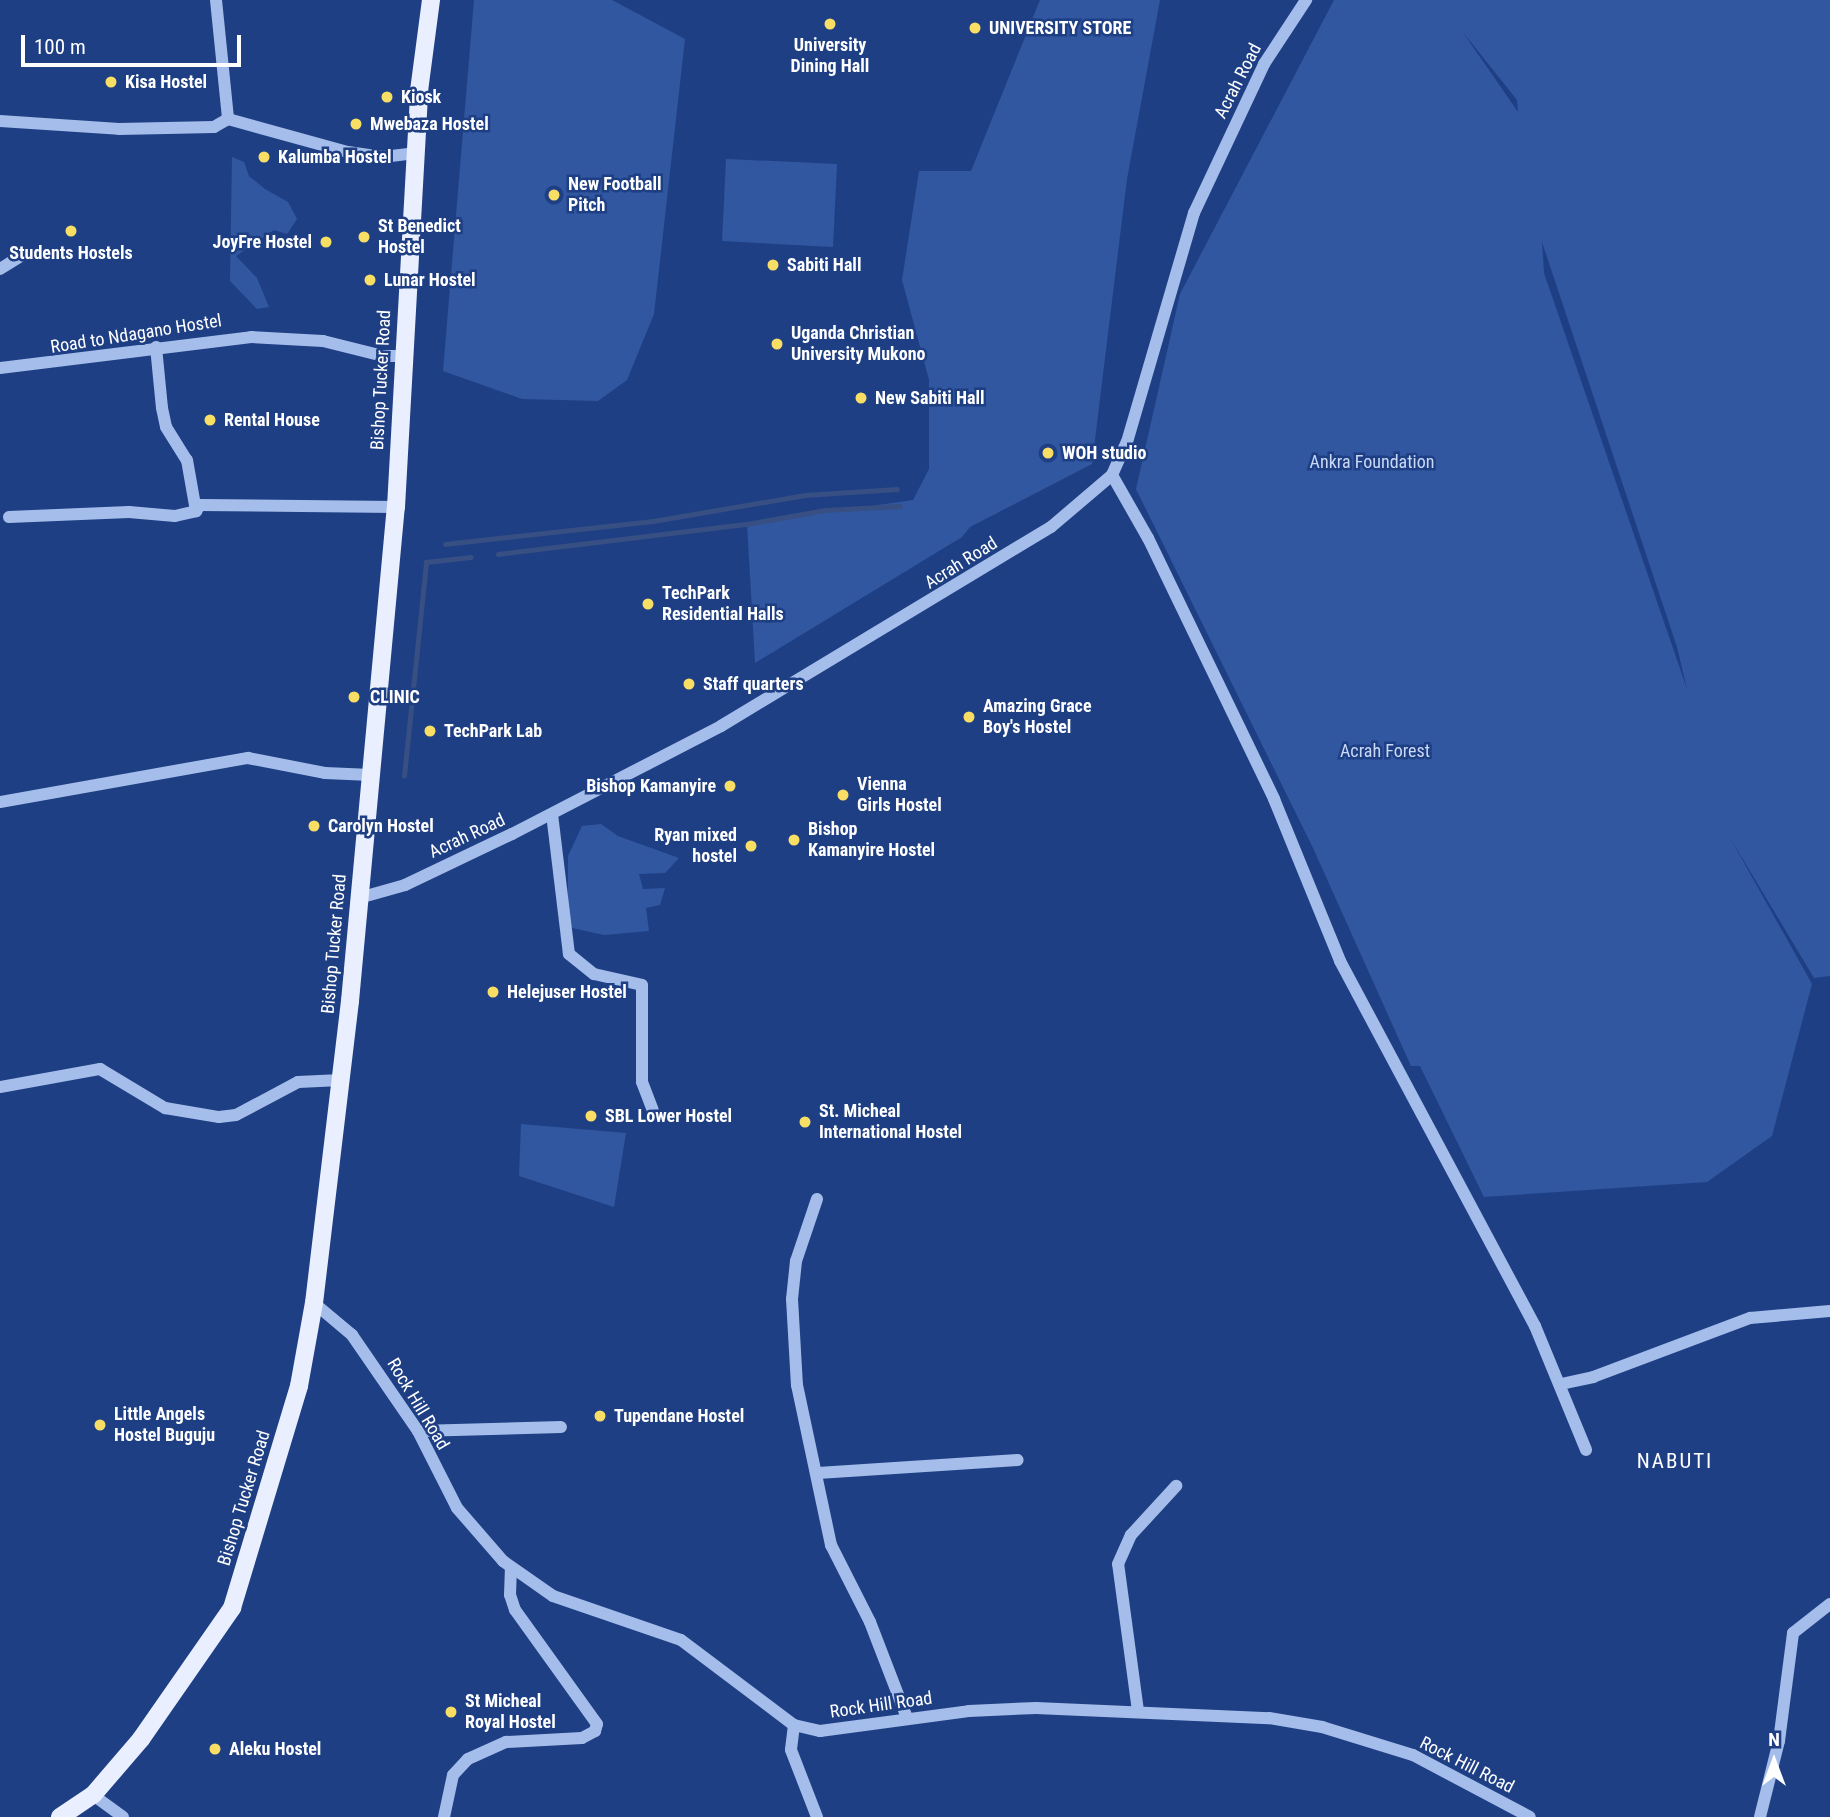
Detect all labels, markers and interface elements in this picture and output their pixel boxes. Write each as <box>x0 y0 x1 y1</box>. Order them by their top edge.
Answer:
marker: University Dining Hall <box>822 16 838 32</box>
place label: UNIVERSITY STORE <box>989 17 1131 39</box>
marker: UNIVERSITY STORE <box>967 20 983 36</box>
scale bar <box>24 21 245 65</box>
text: 100 m <box>34 35 86 59</box>
place label: University Dining Hall <box>791 35 869 78</box>
street label: Acrah Road <box>1210 40 1266 122</box>
place label: Kisa Hostel <box>125 71 207 93</box>
marker: Kisa Hostel <box>103 74 119 90</box>
place label: Kiosk <box>401 86 441 108</box>
marker: Kiosk <box>379 89 395 105</box>
place label: Mwebaza Hostel <box>370 113 489 135</box>
marker: Mwebaza Hostel <box>348 116 364 132</box>
place label: Kalumba Hostel <box>278 146 392 168</box>
marker: Kalumba Hostel <box>256 149 272 165</box>
place label: New Football Pitch <box>568 174 661 216</box>
marker: New Football Pitch <box>546 187 562 203</box>
place label: St Benedict Hostel <box>378 216 461 258</box>
marker: Students Hostels <box>63 223 79 239</box>
marker: St Benedict Hostel <box>356 229 372 245</box>
place label: JoyFre Hostel <box>213 231 312 253</box>
marker: JoyFre Hostel <box>318 234 334 250</box>
place label: Students Hostels <box>9 242 133 264</box>
place label: Sabiti Hall <box>787 254 861 276</box>
marker: Sabiti Hall <box>765 257 781 273</box>
place label: Lunar Hostel <box>384 269 476 291</box>
marker: Lunar Hostel <box>362 272 378 288</box>
street label: Bishop Tucker Road <box>367 309 395 451</box>
street label: Road to Ndagano Hostel <box>49 310 223 358</box>
place label: Uganda Christian University Mukono <box>791 323 925 366</box>
marker: Uganda Christian University Mukono <box>769 336 785 352</box>
place label: New Sabiti Hall <box>875 387 985 409</box>
marker: New Sabiti Hall <box>853 390 869 406</box>
place label: Rental House <box>224 409 320 431</box>
marker: Rental House <box>202 412 218 428</box>
place label: WOH studio <box>1062 442 1147 464</box>
marker: WOH studio <box>1040 445 1056 461</box>
park label: Ankra Foundation <box>1310 451 1434 473</box>
street label: Acrah Road <box>921 532 1001 594</box>
place label: TechPark Residential Halls <box>662 583 784 626</box>
marker: TechPark Residential Halls <box>640 596 656 612</box>
place label: Staff quarters <box>703 673 804 695</box>
marker: Staff quarters <box>681 676 697 692</box>
place label: CLINIC <box>370 686 420 708</box>
marker: CLINIC <box>344 687 364 707</box>
place label: Amazing Grace Boy's Hostel <box>983 696 1092 738</box>
marker: Amazing Grace Boy's Hostel <box>961 709 977 725</box>
place label: TechPark Lab <box>444 720 542 742</box>
marker: TechPark Lab <box>422 723 438 739</box>
park label: Acrah Forest <box>1340 740 1430 762</box>
place label: Vienna Girls Hostel <box>857 774 942 816</box>
place label: Bishop Kamanyire <box>586 775 716 797</box>
marker: Bishop Kamanyire <box>722 778 738 794</box>
marker: Vienna Girls Hostel <box>835 787 851 803</box>
street label: Acrah Road <box>426 809 508 863</box>
place label: Carolyn Hostel <box>328 815 434 837</box>
marker: Carolyn Hostel <box>306 818 322 834</box>
place label: Bishop Kamanyire Hostel <box>808 819 935 862</box>
place label: Ryan mixed hostel <box>654 825 737 868</box>
marker: Bishop Kamanyire Hostel <box>786 832 802 848</box>
marker: Ryan mixed hostel <box>743 838 759 854</box>
street label: Bishop Tucker Road <box>317 873 351 1015</box>
place label: Helejuser Hostel <box>507 981 627 1003</box>
marker: Helejuser Hostel <box>485 984 501 1000</box>
place label: St. Micheal International Hostel <box>819 1101 962 1144</box>
place label: SBL Lower Hostel <box>605 1105 732 1127</box>
marker: SBL Lower Hostel <box>583 1108 599 1124</box>
marker: St. Micheal International Hostel <box>797 1114 813 1130</box>
street label: Rock Hill Road <box>382 1354 454 1454</box>
place label: Little Angels Hostel Buguju <box>114 1404 215 1446</box>
place label: Tupendane Hostel <box>614 1405 744 1427</box>
marker: Tupendane Hostel <box>592 1408 608 1424</box>
marker: Little Angels Hostel Buguju <box>92 1417 108 1433</box>
street label: Bishop Tucker Road <box>213 1428 275 1568</box>
district label: NABUTI <box>1637 1448 1713 1474</box>
street label: Rock Hill Road <box>829 1687 933 1723</box>
place label: St Micheal Royal Hostel <box>465 1691 556 1734</box>
marker: St Micheal Royal Hostel <box>443 1704 459 1720</box>
north arrow <box>1739 1726 1809 1796</box>
text: N <box>1768 1728 1780 1751</box>
street label: Rock Hill Road <box>1416 1732 1518 1798</box>
place label: Aleku Hostel <box>229 1738 321 1760</box>
marker: Aleku Hostel <box>207 1741 223 1757</box>

